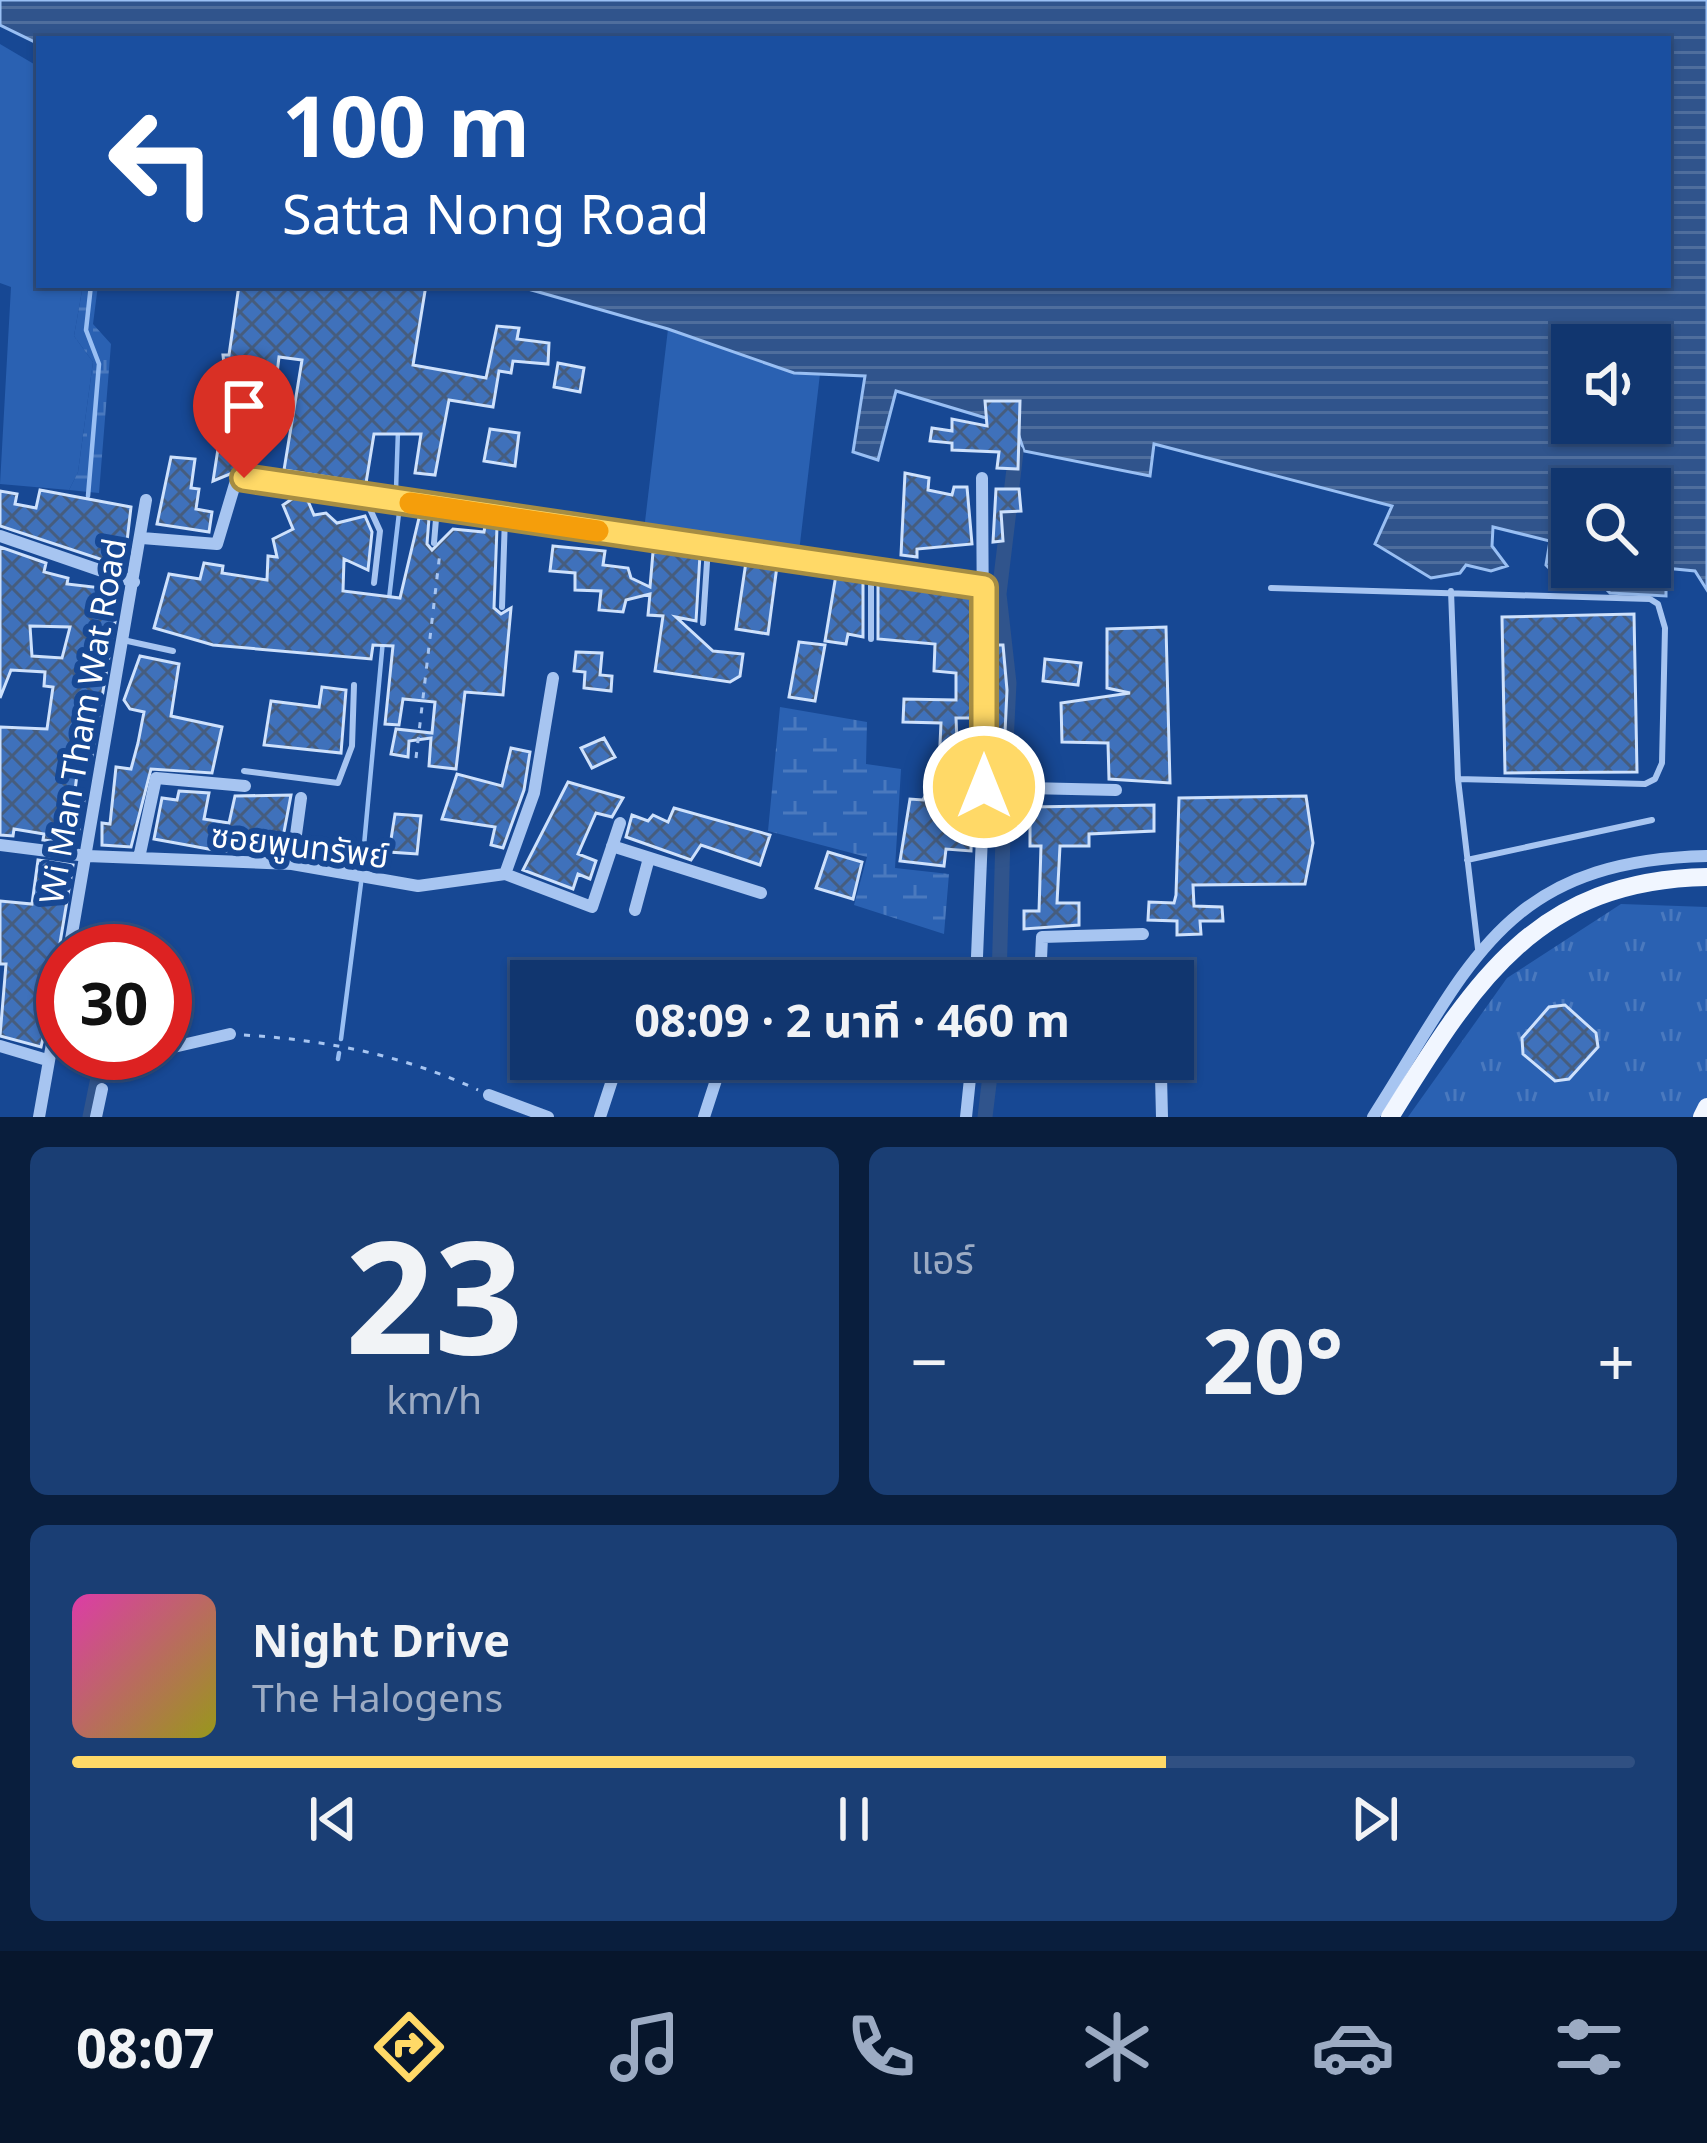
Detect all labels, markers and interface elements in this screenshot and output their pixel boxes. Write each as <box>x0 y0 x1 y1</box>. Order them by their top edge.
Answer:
text: 100 m <box>282 67 530 182</box>
icon: left <box>84 84 240 240</box>
text: Satta Nong Road <box>282 176 709 250</box>
map controls <box>1551 324 1671 588</box>
button: sound <box>1551 324 1671 444</box>
pin <box>193 355 295 478</box>
icon: arrive <box>211 373 277 439</box>
button: search <box>1551 468 1671 588</box>
street label: Wi Man Tham Wat Road <box>28 535 136 907</box>
position arrow <box>921 724 1047 850</box>
street label: ซอยพูนทรัพย์ <box>209 812 392 878</box>
speed limit sign: 30 <box>36 924 192 1080</box>
text: 08:09 · 2 นาที · 460 m <box>634 989 1070 1050</box>
text: 23 <box>345 1187 523 1400</box>
text: แอร์ <box>911 1232 974 1285</box>
text: 20° <box>1202 1298 1343 1420</box>
text: − <box>911 1315 948 1405</box>
text: + <box>1597 1315 1635 1405</box>
text: km/h <box>386 1372 482 1425</box>
text: Night Drive <box>252 1609 510 1670</box>
text: The Halogens <box>252 1670 503 1723</box>
icon: previous <box>300 1786 366 1852</box>
icon: pause <box>821 1786 887 1852</box>
icon: next <box>1342 1786 1408 1852</box>
icon: directions <box>367 2005 451 2089</box>
icon: music <box>603 2005 687 2089</box>
icon: phone <box>839 2005 923 2089</box>
icon: climate <box>1075 2005 1159 2089</box>
icon: car <box>1311 2005 1395 2089</box>
icon: filters <box>1547 2005 1631 2089</box>
text: 08:07 <box>76 2010 215 2084</box>

